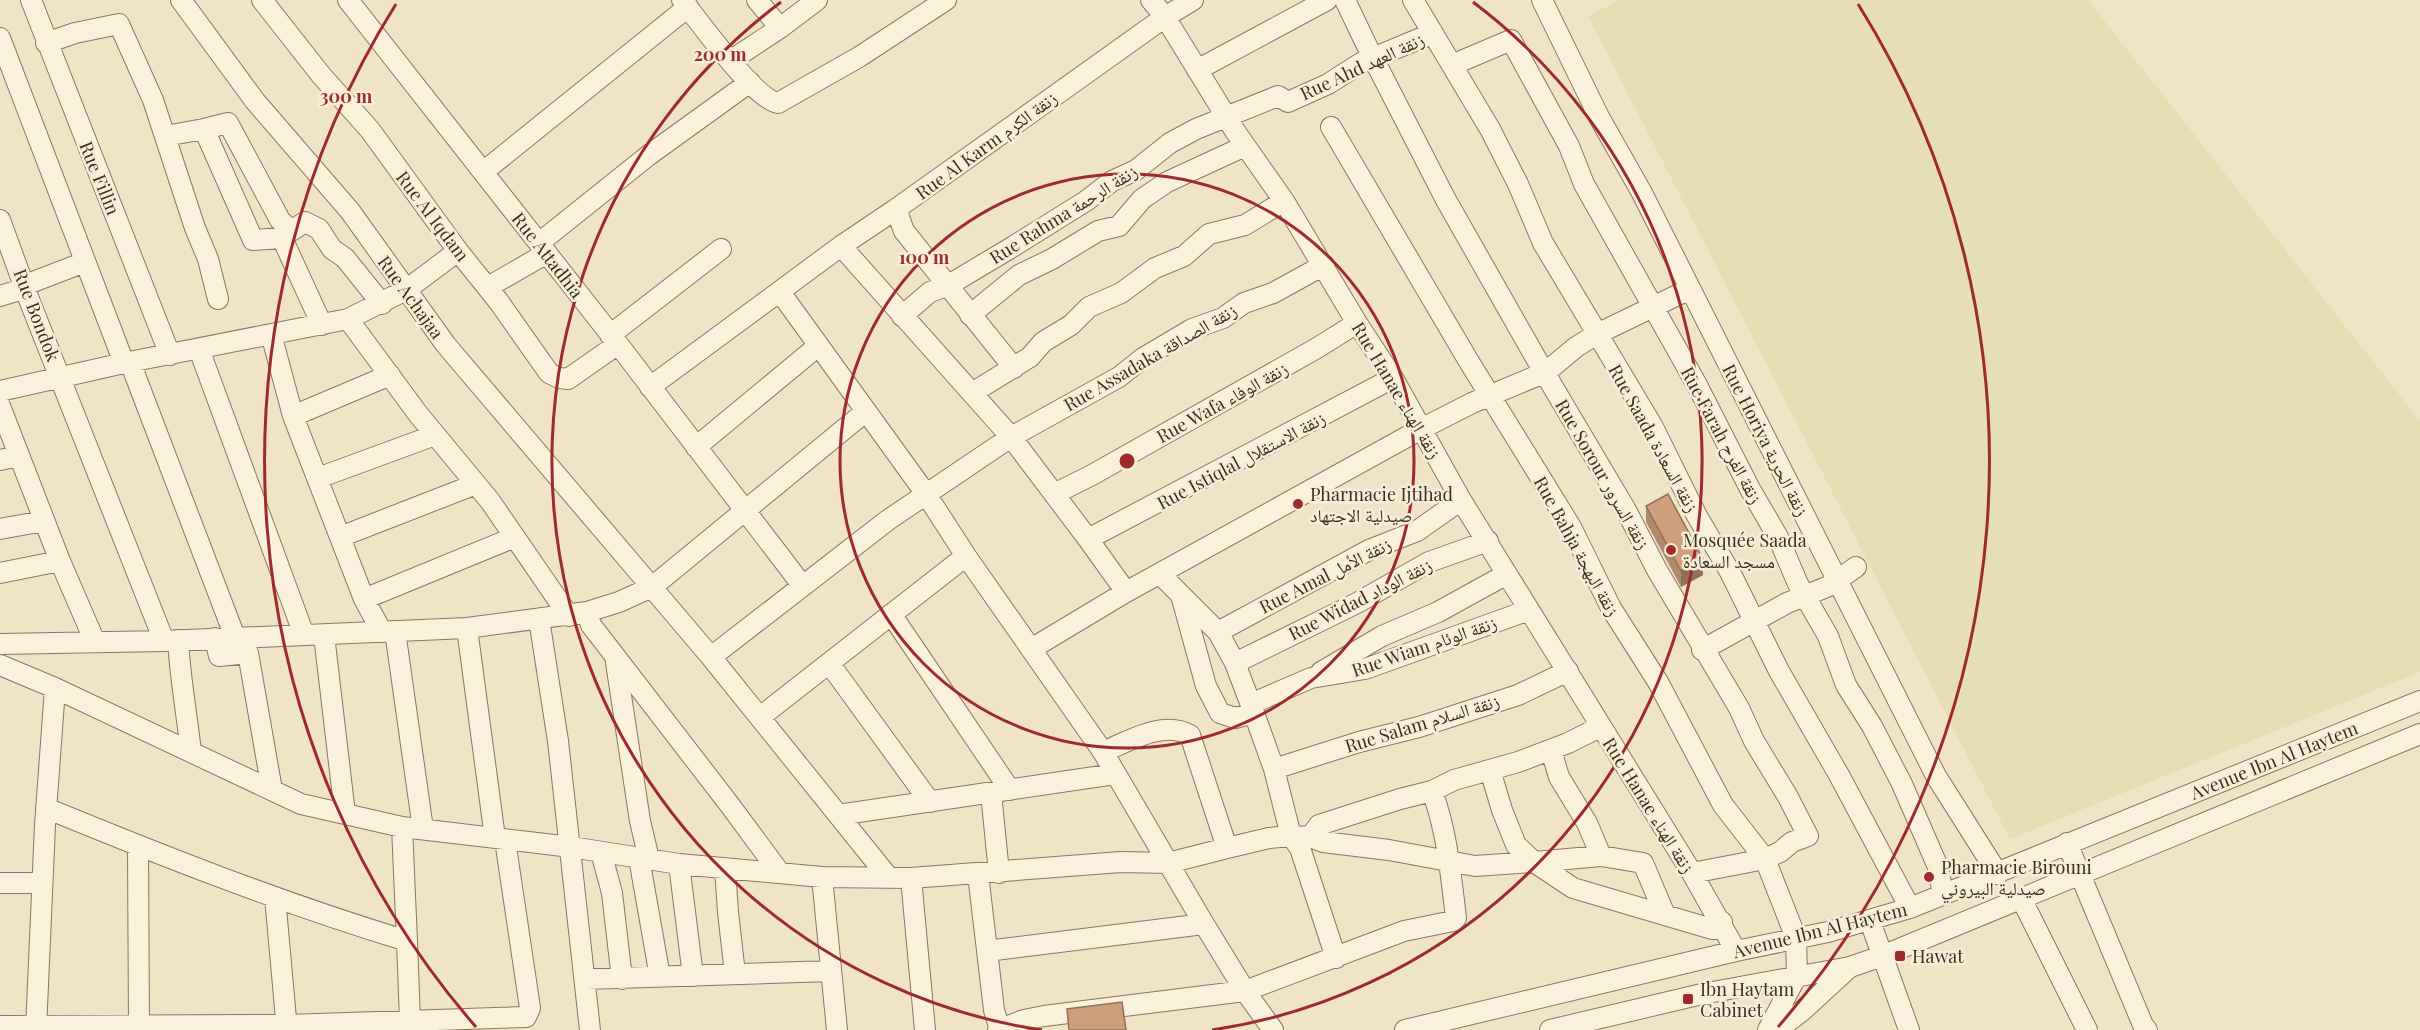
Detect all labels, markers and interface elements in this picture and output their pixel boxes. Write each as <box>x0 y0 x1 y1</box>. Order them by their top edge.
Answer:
street label: Rue Ahd زنقة العهد <box>1296 27 1428 105</box>
text: 200 m <box>693 42 747 66</box>
text: 300 m <box>320 84 373 108</box>
street label: Rue Al Karm زنقة الكرم <box>910 86 1062 205</box>
street label: Rue Fillin <box>74 138 126 219</box>
street label: Rue Rahma زنقة الرحمة <box>985 159 1141 269</box>
street label: Rue Al Iqdam <box>391 166 475 266</box>
street label: Rue Attadhia <box>507 207 589 303</box>
text: 100 m <box>899 245 950 269</box>
street label: Rue Achajaa <box>373 251 449 344</box>
street label: Rue Bondok <box>8 265 66 365</box>
street label: Rue Assadaka زنقة الصداقة <box>1059 298 1241 416</box>
street label: Rue Hanae زنقة الهناء <box>1347 317 1447 463</box>
street label: Rue Wafa زنقة الوفاء <box>1152 356 1292 448</box>
street label: Rue Saada زنقة السعادة <box>1603 360 1705 516</box>
street label: Rue Horiya زنقة الحرية <box>1717 360 1815 520</box>
street label: Rue Farah زنقة الفرح <box>1675 362 1768 508</box>
street label: Rue Sorour زنقة السرور <box>1550 395 1656 553</box>
street label: Rue Istiqlal زنقة الاستقلال <box>1153 405 1329 515</box>
centre of rings <box>1117 451 1137 471</box>
street label: Rue Bahja زنقة البهجة <box>1529 472 1625 620</box>
place label: Pharmacie Ijtihad صيدلية الاجتهاد <box>1310 482 1454 527</box>
marker: Pharmacie Ijtihad صيدلية الاجتهاد <box>1291 497 1305 511</box>
place label: Mosquée Saada مسجد السعادة <box>1683 528 1807 573</box>
street label: Rue Amal زنقة الأمل <box>1255 531 1395 619</box>
marker: Mosquée Saada مسجد السعادة <box>1664 543 1678 557</box>
street label: Rue Widad زنقة الوداد <box>1284 552 1436 646</box>
street label: Rue Wiam زنقة الوئام <box>1348 610 1500 683</box>
street label: Rue Salam زنقة السلام <box>1342 688 1502 759</box>
street label: Avenue Ibn Al Haytem <box>2186 715 2361 805</box>
street label: Rue Hanae زنقة الهناء <box>1598 733 1700 877</box>
place label: Pharmacie Birouni صيدلية البيروني <box>1941 855 2092 904</box>
marker: Pharmacie Birouni صيدلية البيروني <box>1922 870 1936 884</box>
street label: Avenue Ibn Al Haytem <box>1729 897 1910 963</box>
place label: Hawat <box>1912 944 1964 968</box>
marker: Hawat <box>1893 949 1907 963</box>
place label: Ibn Haytam Cabinet <box>1700 977 1794 1022</box>
marker: Ibn Haytam Cabinet <box>1681 992 1695 1006</box>

